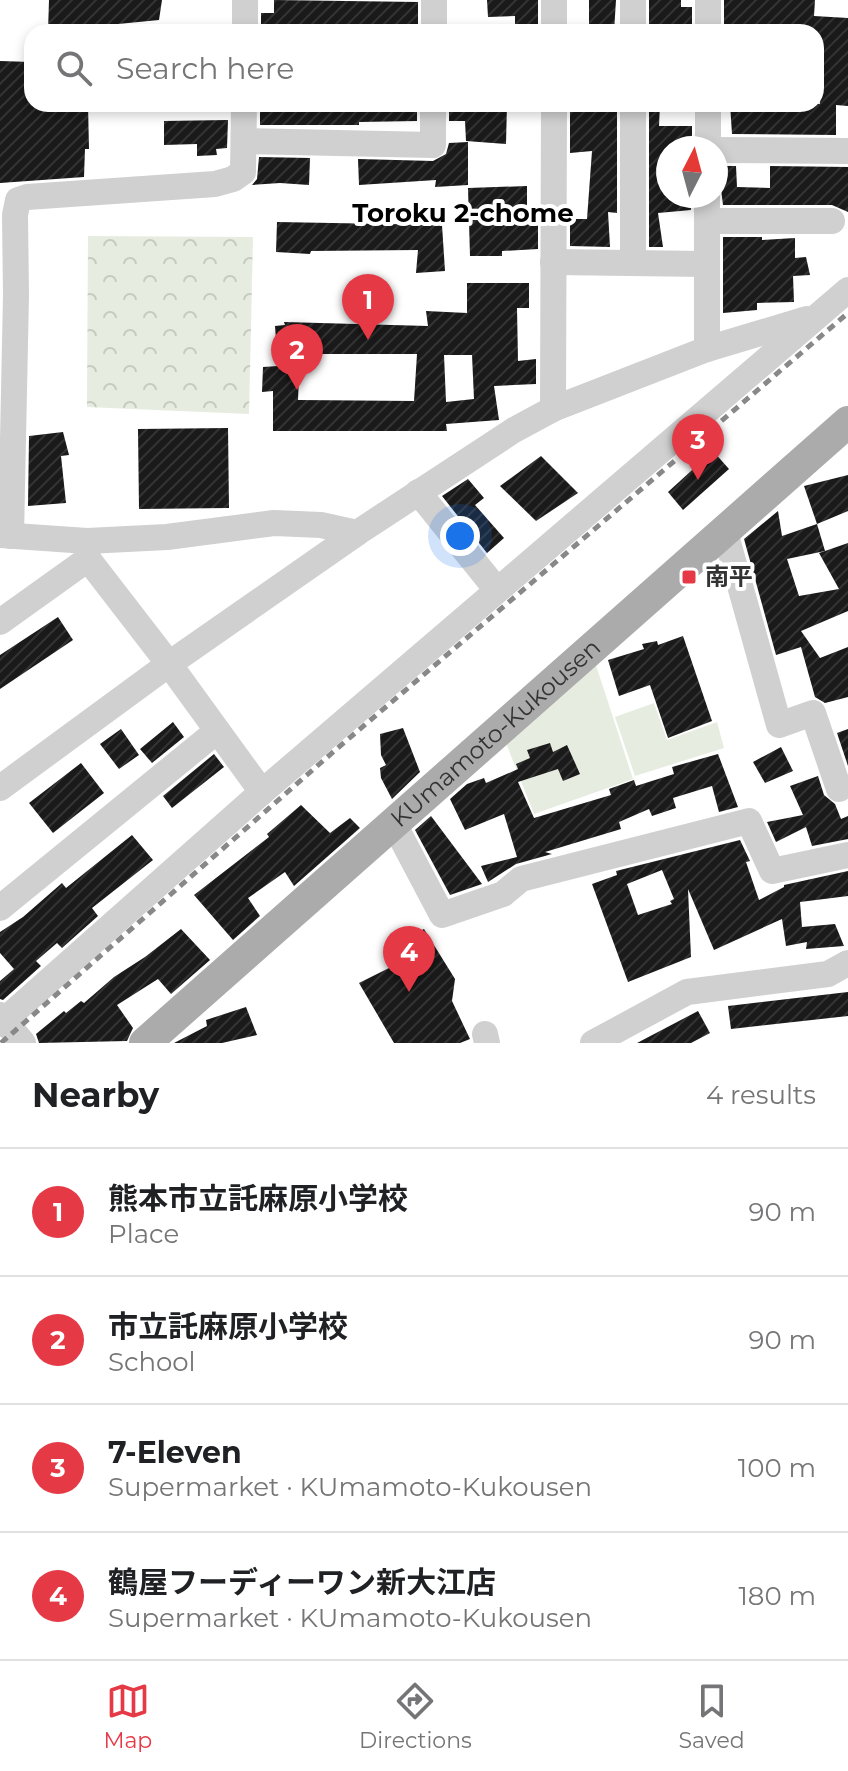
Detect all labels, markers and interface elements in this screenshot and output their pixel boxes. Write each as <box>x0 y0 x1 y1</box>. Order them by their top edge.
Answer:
search box <box>24 24 824 112</box>
icon: search <box>52 46 96 90</box>
text: Search here <box>116 50 294 87</box>
north arrow <box>656 136 728 208</box>
district label: Toroku 2-chome <box>352 197 574 229</box>
pin: 1 <box>342 274 394 340</box>
pin: 2 <box>271 324 323 390</box>
pin: 3 <box>672 414 724 480</box>
your location <box>440 516 480 556</box>
place label: 南平 <box>705 562 753 591</box>
marker: 南平 <box>680 568 698 586</box>
street label: KUmamoto-Kukousen <box>385 633 606 833</box>
pin: 4 <box>383 926 435 992</box>
text: Nearby <box>32 1074 159 1116</box>
text: 4 results <box>706 1079 816 1111</box>
text: 熊本市立託麻原小学校 <box>108 1180 408 1217</box>
text: 1 <box>53 1196 63 1228</box>
text: 90 m <box>749 1196 816 1228</box>
text: Place <box>108 1218 179 1250</box>
text: 市立託麻原小学校 <box>108 1308 348 1345</box>
text: 2 <box>50 1324 66 1356</box>
text: 90 m <box>749 1324 816 1356</box>
text: School <box>108 1346 196 1378</box>
text: 7-Eleven <box>108 1434 242 1471</box>
text: 3 <box>50 1452 66 1484</box>
text: 100 m <box>738 1452 816 1484</box>
text: Supermarket · KUmamoto-Kukousen <box>108 1471 592 1503</box>
text: 鶴屋フーディーワン新大江店 <box>108 1564 496 1601</box>
text: 4 <box>49 1580 67 1612</box>
text: 180 m <box>738 1580 816 1612</box>
text: Supermarket · KUmamoto-Kukousen <box>108 1602 592 1634</box>
tab: Map <box>103 1679 152 1754</box>
tab: Directions <box>359 1679 472 1754</box>
tab: Saved <box>679 1679 745 1754</box>

